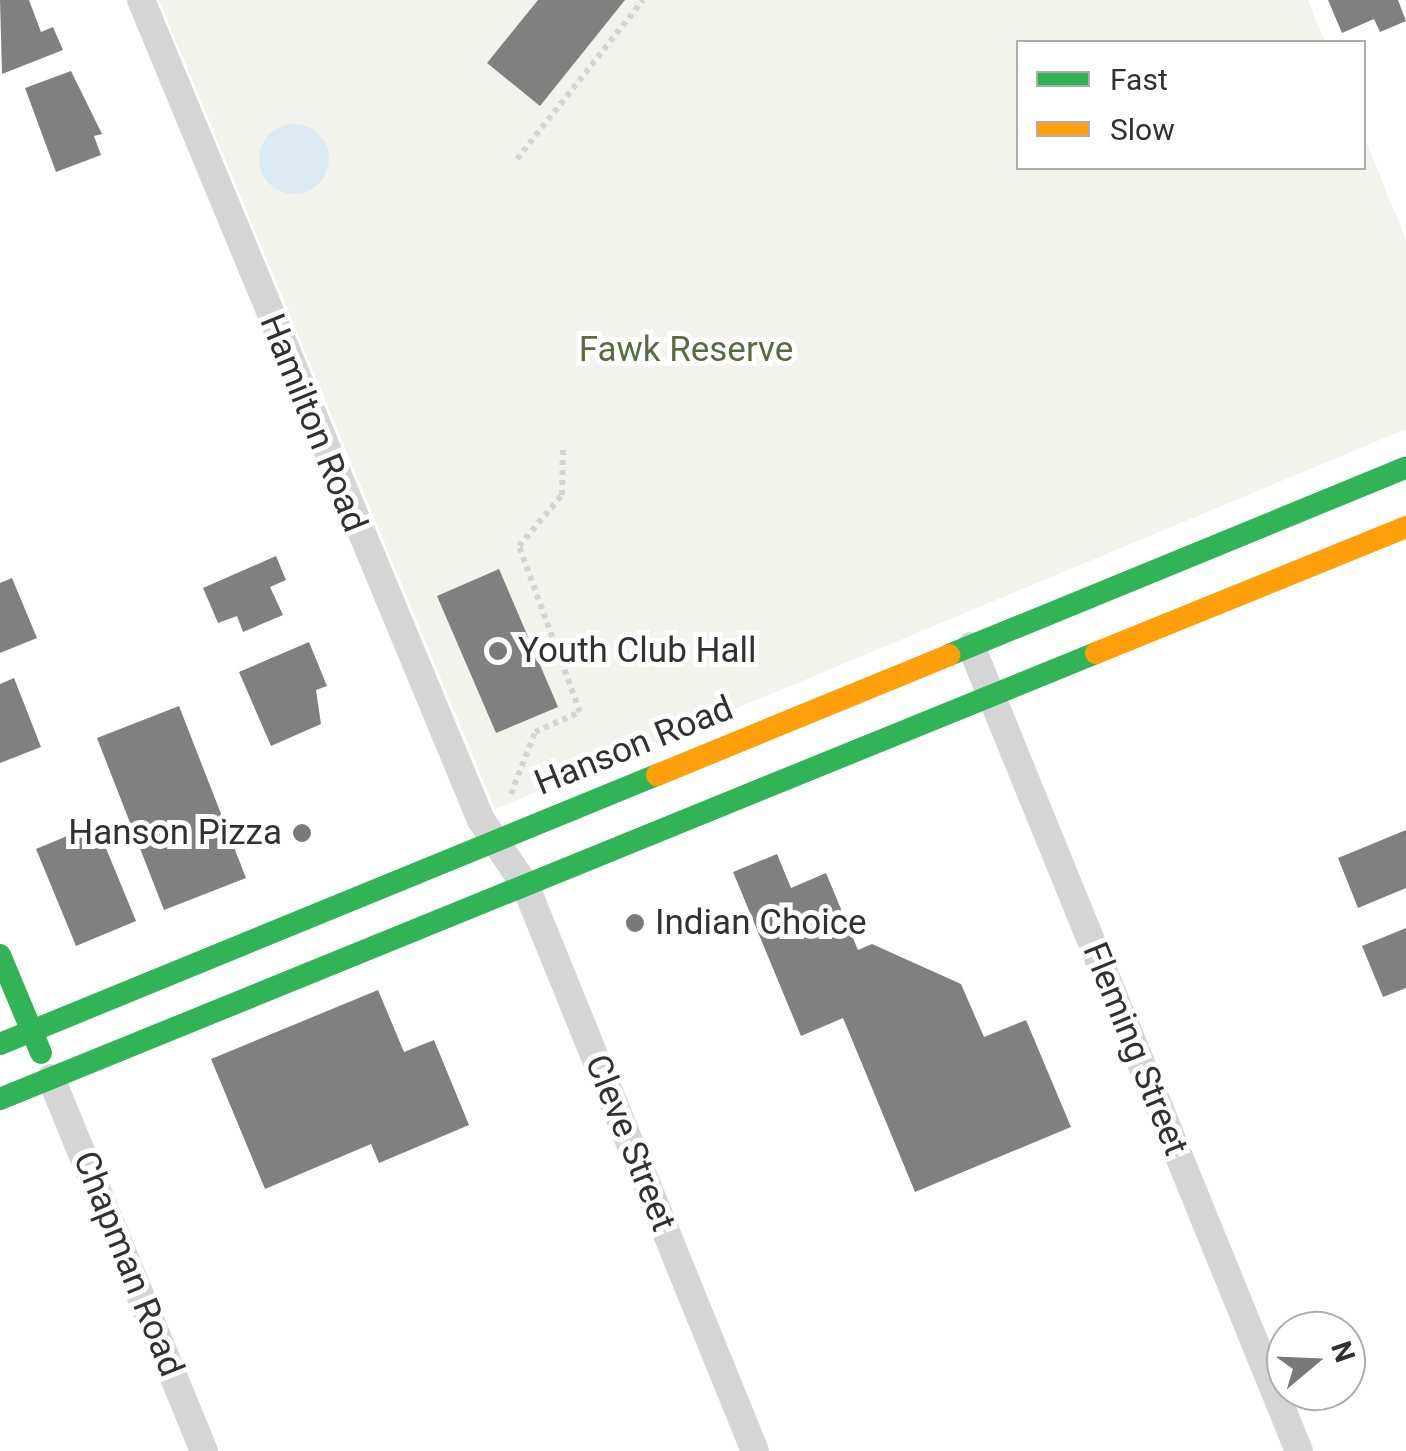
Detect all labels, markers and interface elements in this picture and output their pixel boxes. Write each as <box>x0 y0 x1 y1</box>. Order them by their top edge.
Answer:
legend <box>1016 40 1366 170</box>
text: Fast <box>1110 62 1168 97</box>
text: Slow <box>1110 112 1175 147</box>
street label: Hamilton Road <box>250 308 376 538</box>
park label: Fawk Reserve <box>579 329 793 371</box>
place label: Youth Club Hall <box>518 630 757 672</box>
marker: Youth Club Hall <box>487 640 509 662</box>
street label: Hanson Road <box>529 687 739 805</box>
place label: Hanson Pizza <box>68 812 282 854</box>
marker: Hanson Pizza <box>291 822 313 844</box>
place label: Indian Choice <box>655 902 867 944</box>
marker: Indian Choice <box>624 912 646 934</box>
street label: Fleming Street <box>1073 937 1197 1161</box>
street label: Cleve Street <box>576 1049 684 1237</box>
street label: Chapman Road <box>64 1145 192 1383</box>
north arrow <box>1266 1311 1366 1411</box>
text: N <box>1324 1337 1362 1366</box>

